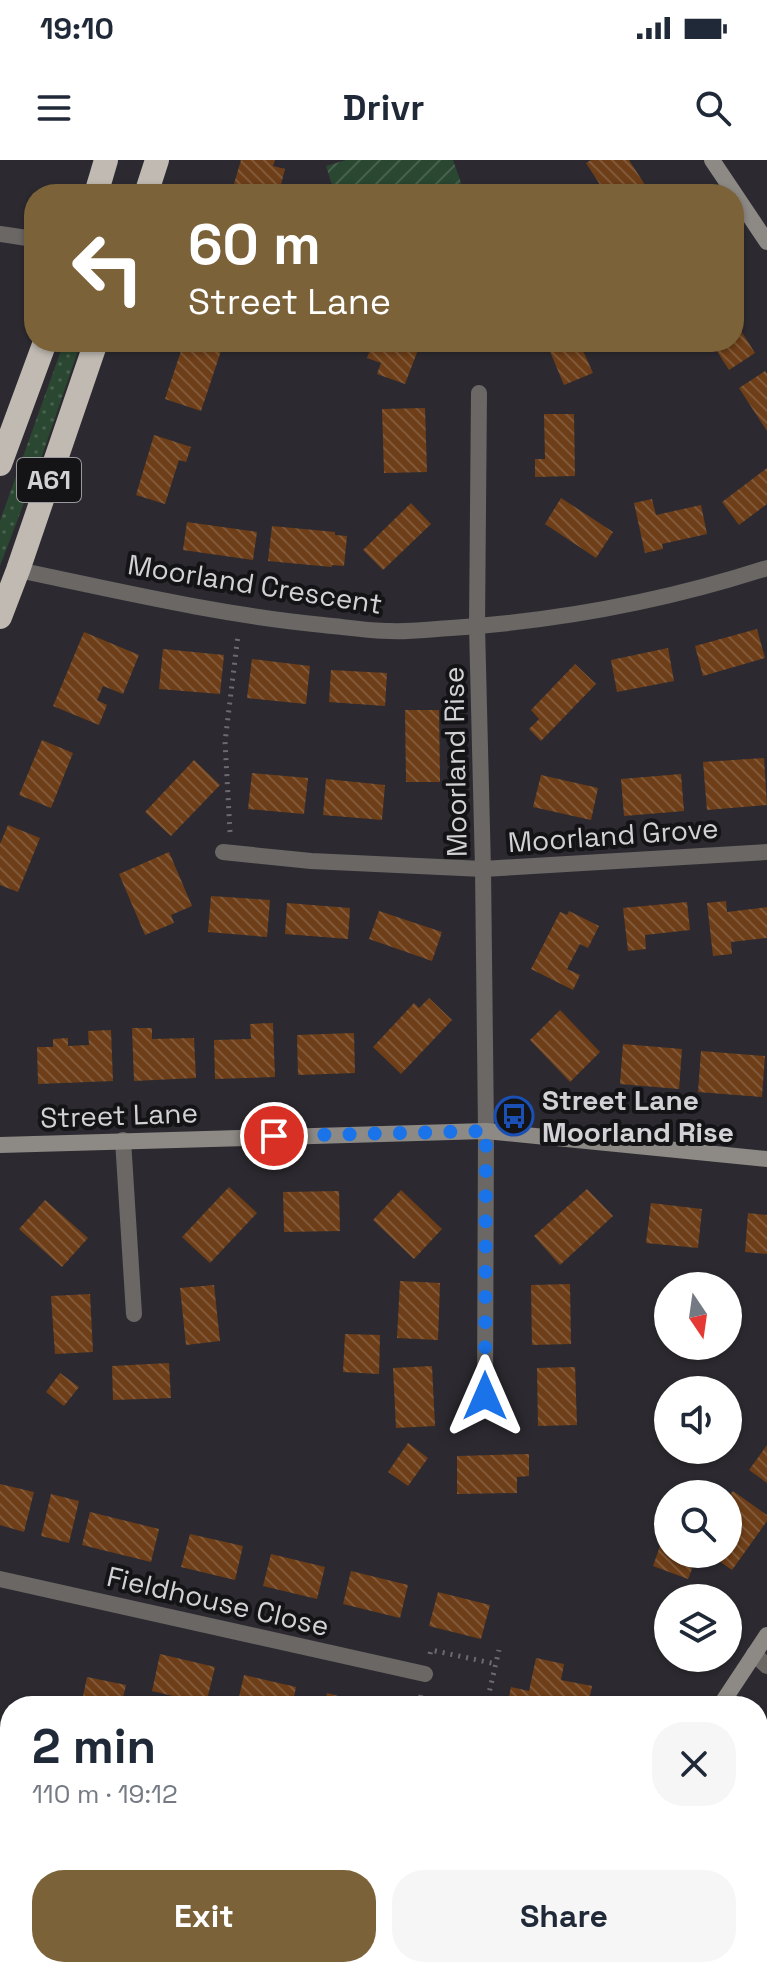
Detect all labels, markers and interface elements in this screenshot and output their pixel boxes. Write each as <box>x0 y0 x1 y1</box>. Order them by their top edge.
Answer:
text: 19:10 <box>40 9 114 48</box>
text: Drivr <box>343 85 424 131</box>
icon: menu <box>32 86 76 130</box>
icon: search <box>691 86 735 130</box>
text: 60 m <box>188 209 321 280</box>
icon: left <box>56 216 160 320</box>
text: Street Lane <box>188 279 391 325</box>
road number: A61 <box>17 458 81 502</box>
street label: Moorland Crescent <box>125 546 385 622</box>
street label: Moorland Rise <box>435 666 475 858</box>
street label: Moorland Grove <box>506 810 720 860</box>
place label: Street Lane Moorland Rise <box>542 1082 734 1150</box>
street label: Street Lane <box>39 1094 199 1136</box>
bus stop icon: Street Lane Moorland Rise <box>493 1095 535 1137</box>
pin <box>240 1102 308 1170</box>
icon: arrive <box>252 1114 296 1158</box>
north arrow <box>654 1272 742 1360</box>
map controls <box>654 1272 742 1672</box>
position arrow <box>443 1354 527 1438</box>
button: sound <box>654 1376 742 1464</box>
button: search <box>654 1480 742 1568</box>
street label: Fieldhouse Close <box>103 1558 333 1644</box>
button: layers <box>654 1584 742 1672</box>
text: 2 min <box>32 1716 156 1777</box>
button: close <box>652 1722 736 1806</box>
text: 110 m · 19:12 <box>32 1777 178 1811</box>
button: Exit <box>32 1870 376 1962</box>
button: Share <box>392 1870 736 1962</box>

